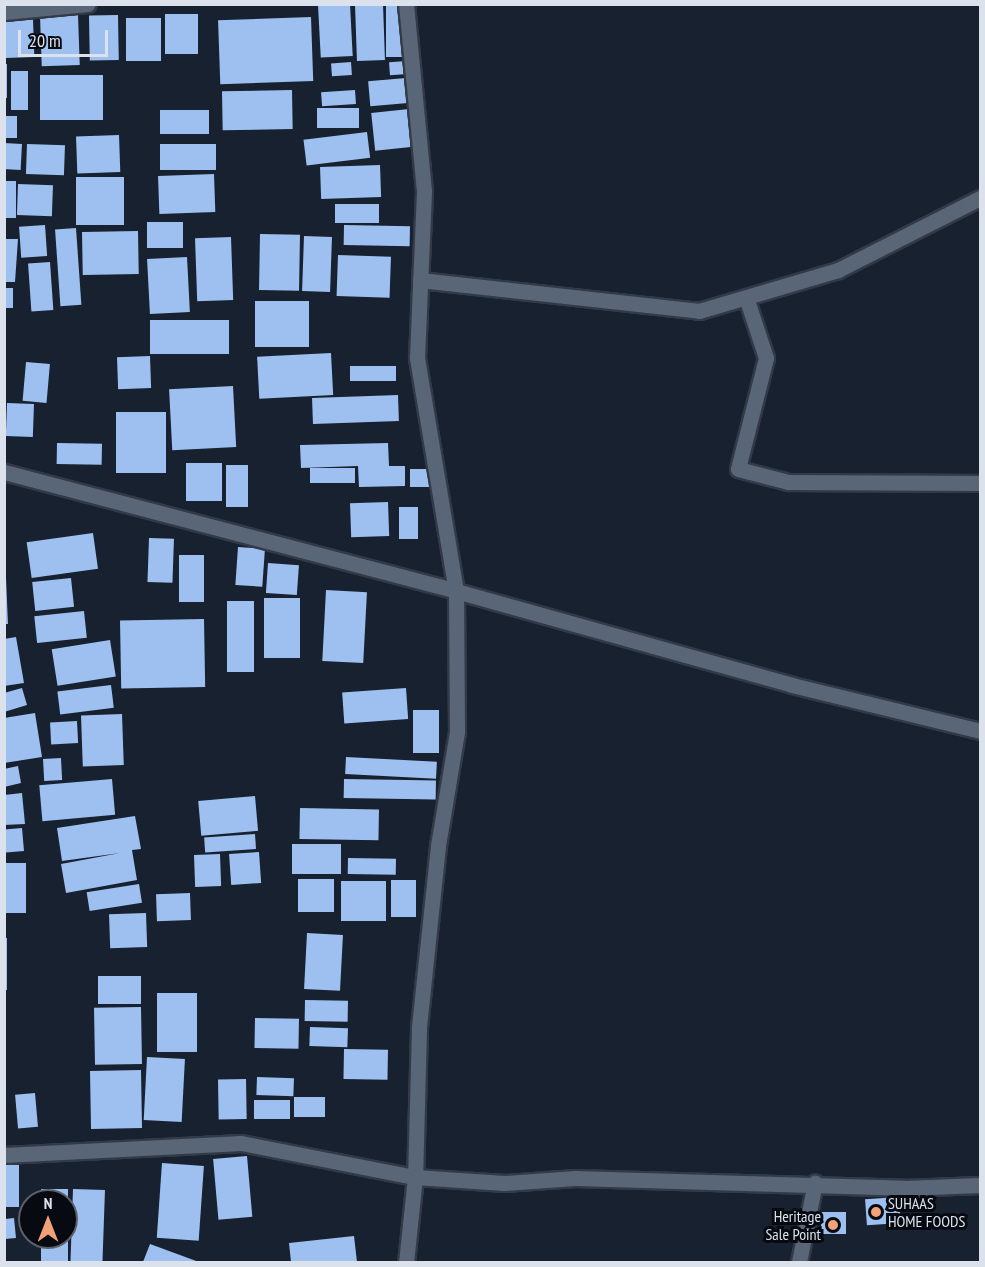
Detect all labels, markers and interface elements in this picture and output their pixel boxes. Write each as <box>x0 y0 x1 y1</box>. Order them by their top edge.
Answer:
scale bar <box>21 18 111 56</box>
text: 20 m <box>29 29 61 52</box>
north arrow <box>18 1189 78 1249</box>
text: N <box>44 1193 52 1213</box>
place label: SUHAAS HOME FOODS <box>888 1193 965 1231</box>
marker: SUHAAS HOME FOODS <box>869 1205 883 1219</box>
place label: Heritage Sale Point <box>765 1206 821 1244</box>
marker: Heritage Sale Point <box>826 1218 840 1232</box>

